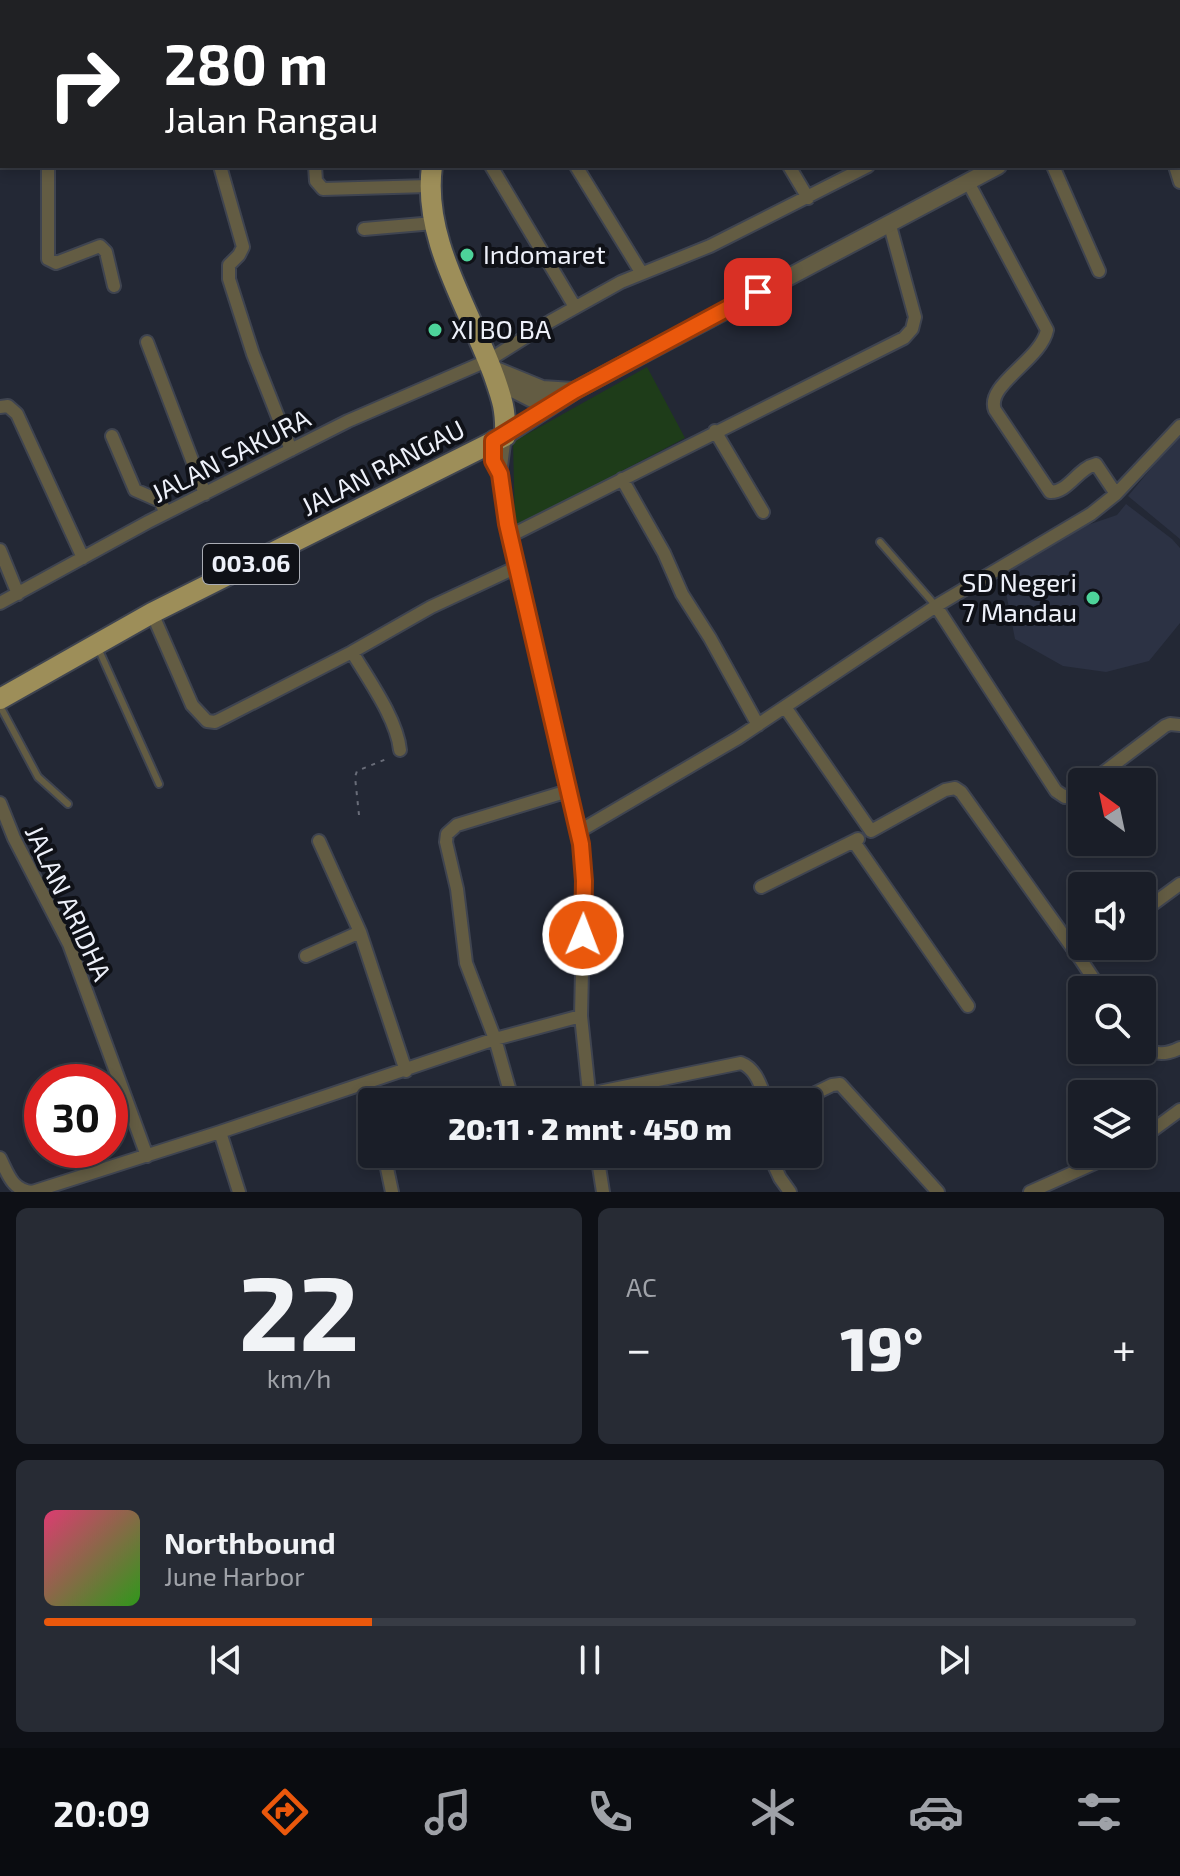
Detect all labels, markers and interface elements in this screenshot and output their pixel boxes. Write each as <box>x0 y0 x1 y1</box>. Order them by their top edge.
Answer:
text: 280 m <box>164 29 328 96</box>
icon: right <box>32 32 136 136</box>
text: Jalan Rangau <box>164 97 379 140</box>
place label: Indomaret <box>483 238 606 269</box>
marker: Indomaret <box>458 246 476 264</box>
pin <box>724 258 792 326</box>
icon: arrive <box>736 270 780 314</box>
place label: XI BO BA <box>451 313 551 344</box>
marker: XI BO BA <box>426 321 444 339</box>
street label: JALAN SAKURA <box>146 401 315 508</box>
street label: JALAN RANGAU <box>296 412 469 521</box>
road number: 003.06 <box>203 544 299 584</box>
place label: SD Negeri 7 Mandau <box>962 566 1077 627</box>
marker: SD Negeri 7 Mandau <box>1084 589 1102 607</box>
north arrow <box>1068 768 1156 856</box>
map controls <box>1068 768 1156 1168</box>
street label: JALAN ARIDHA <box>20 820 119 985</box>
button: sound <box>1068 872 1156 960</box>
position arrow <box>541 893 625 977</box>
button: search <box>1068 976 1156 1064</box>
speed limit sign: 30 <box>24 1064 128 1168</box>
button: layers <box>1068 1080 1156 1168</box>
text: 20:11 · 2 mnt · 450 m <box>448 1110 732 1146</box>
text: 22 <box>239 1247 359 1372</box>
text: AC <box>626 1271 657 1302</box>
text: 19° <box>840 1311 923 1383</box>
text: − <box>626 1321 652 1374</box>
text: + <box>1112 1321 1136 1374</box>
text: km/h <box>267 1362 331 1393</box>
text: Northbound <box>164 1524 336 1560</box>
text: June Harbor <box>164 1560 305 1591</box>
icon: previous <box>204 1638 248 1682</box>
icon: pause <box>568 1638 612 1682</box>
icon: next <box>932 1638 976 1682</box>
icon: directions <box>257 1784 313 1840</box>
icon: music <box>420 1784 476 1840</box>
icon: phone <box>582 1784 638 1840</box>
icon: climate <box>745 1784 801 1840</box>
icon: car <box>908 1784 964 1840</box>
icon: filters <box>1071 1784 1127 1840</box>
text: 20:09 <box>53 1791 150 1834</box>

